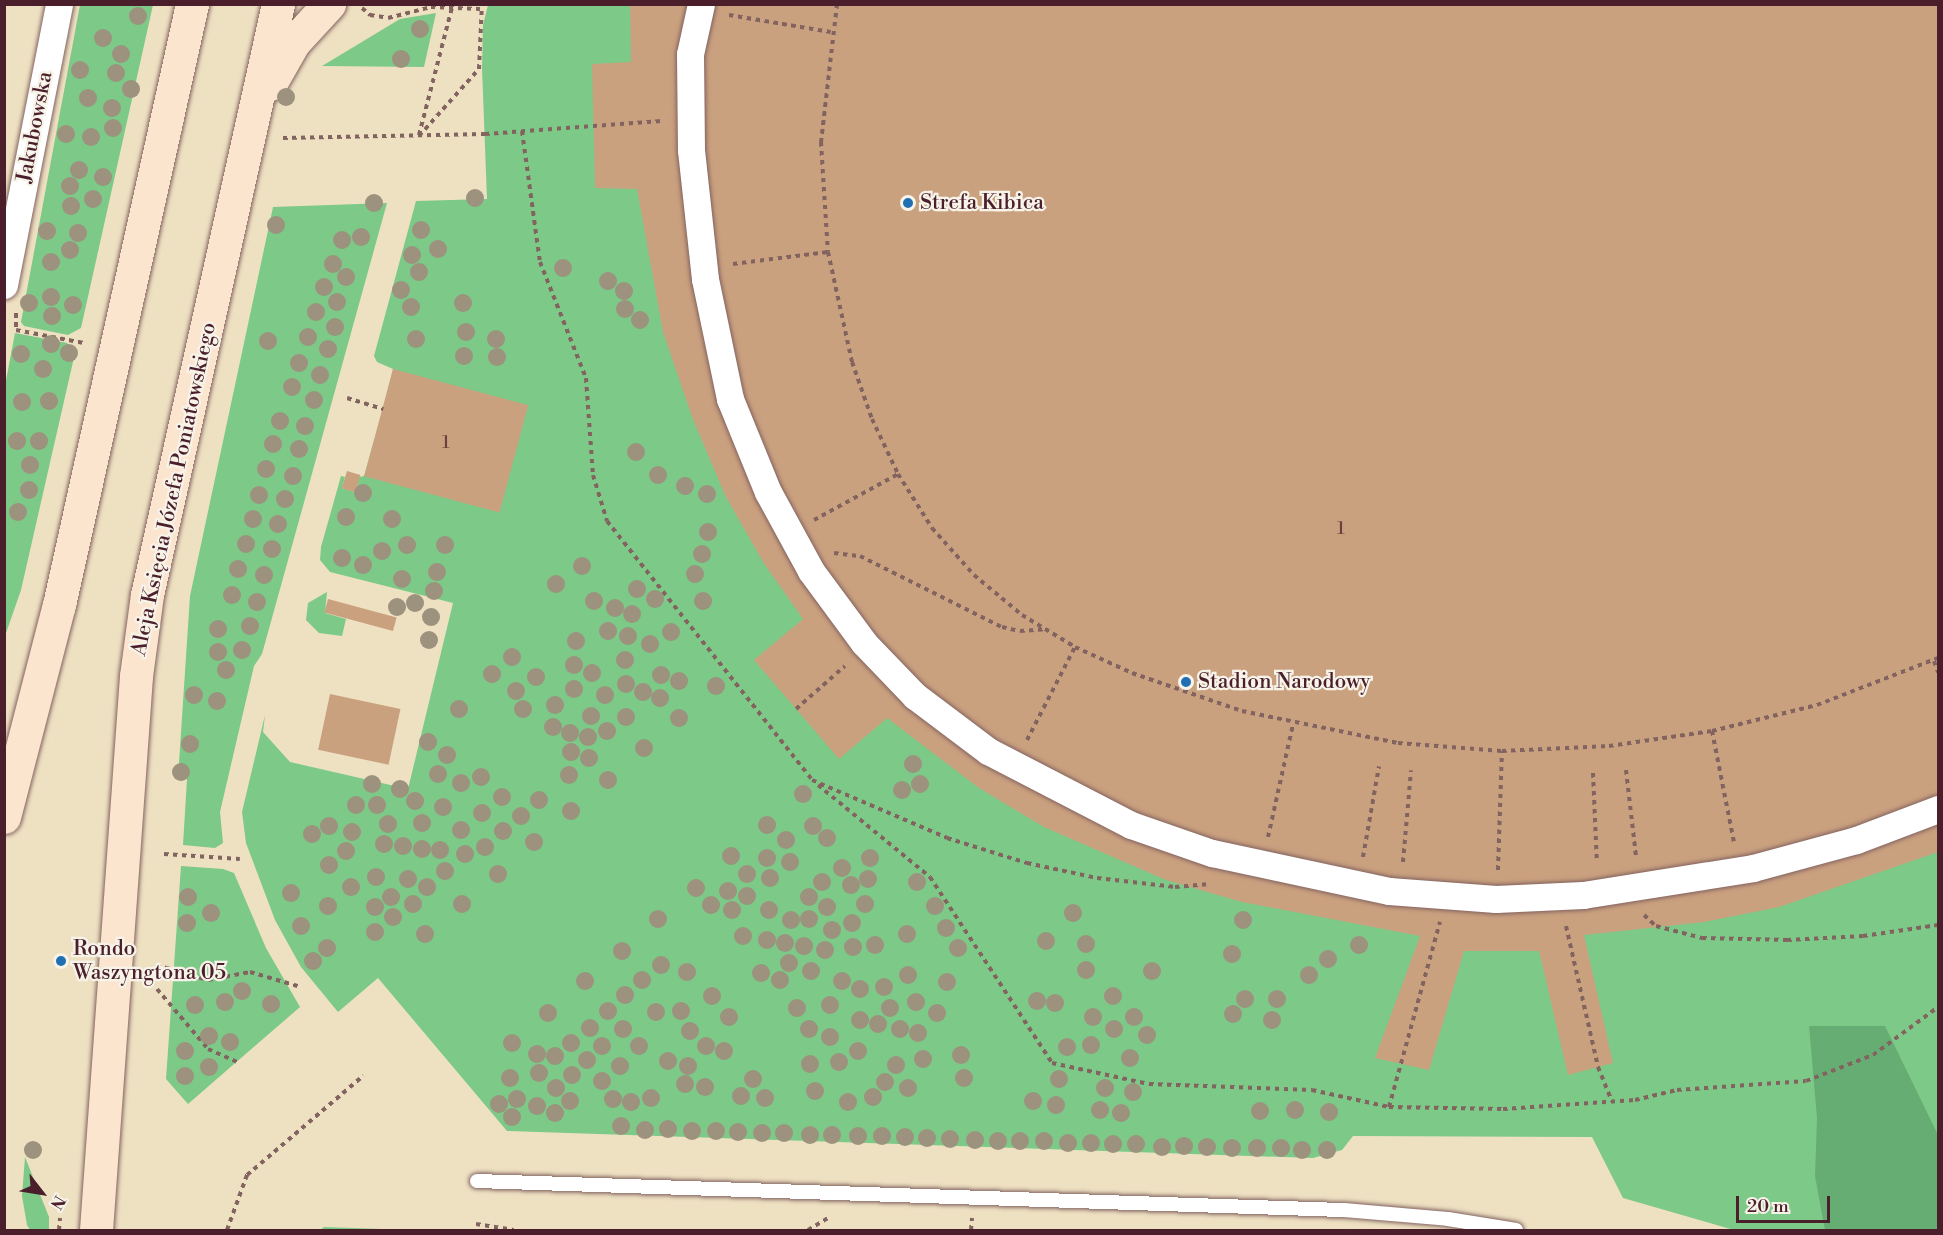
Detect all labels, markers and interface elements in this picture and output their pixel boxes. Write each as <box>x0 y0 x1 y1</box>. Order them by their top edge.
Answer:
street label: Jakubowska <box>12 69 58 185</box>
place label: Strefa Kibica <box>920 190 1044 216</box>
marker: Strefa Kibica <box>901 196 915 210</box>
street label: Aleja Księcia Józefa Poniatowskiego <box>126 320 222 658</box>
house number: 1 <box>442 432 450 454</box>
house number: 1 <box>1337 518 1345 540</box>
place label: Stadion Narodowy <box>1198 669 1370 695</box>
marker: Stadion Narodowy <box>1179 675 1193 689</box>
place label: Rondo Waszyngtona 05 <box>73 936 226 986</box>
marker: Rondo Waszyngtona 05 <box>54 954 68 968</box>
north arrow <box>12 1163 72 1223</box>
scale bar <box>1739 1184 1834 1222</box>
text: N <box>46 1192 69 1213</box>
text: 20 m <box>1747 1195 1789 1218</box>

